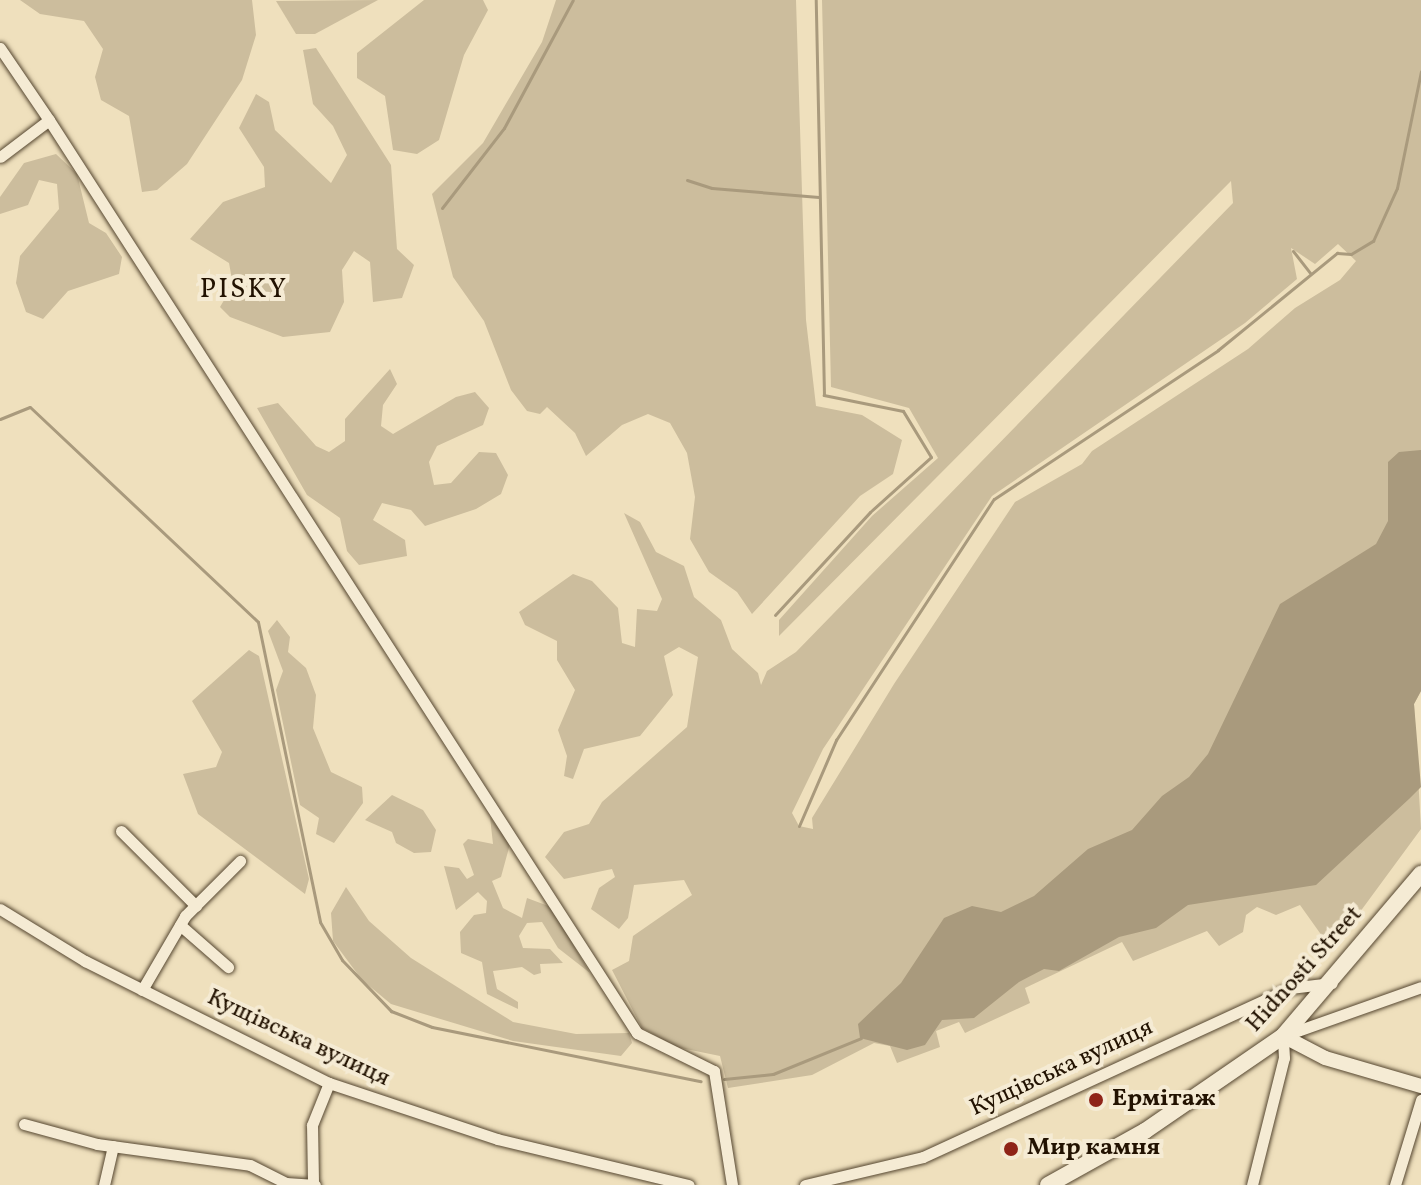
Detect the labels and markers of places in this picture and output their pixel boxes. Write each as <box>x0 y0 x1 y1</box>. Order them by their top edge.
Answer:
place label: Ермітаж <box>1112 1086 1216 1114</box>
marker: Ермітаж <box>1087 1091 1105 1109</box>
place label: Мир камня <box>1027 1135 1160 1163</box>
marker: Мир камня <box>1002 1140 1020 1158</box>

